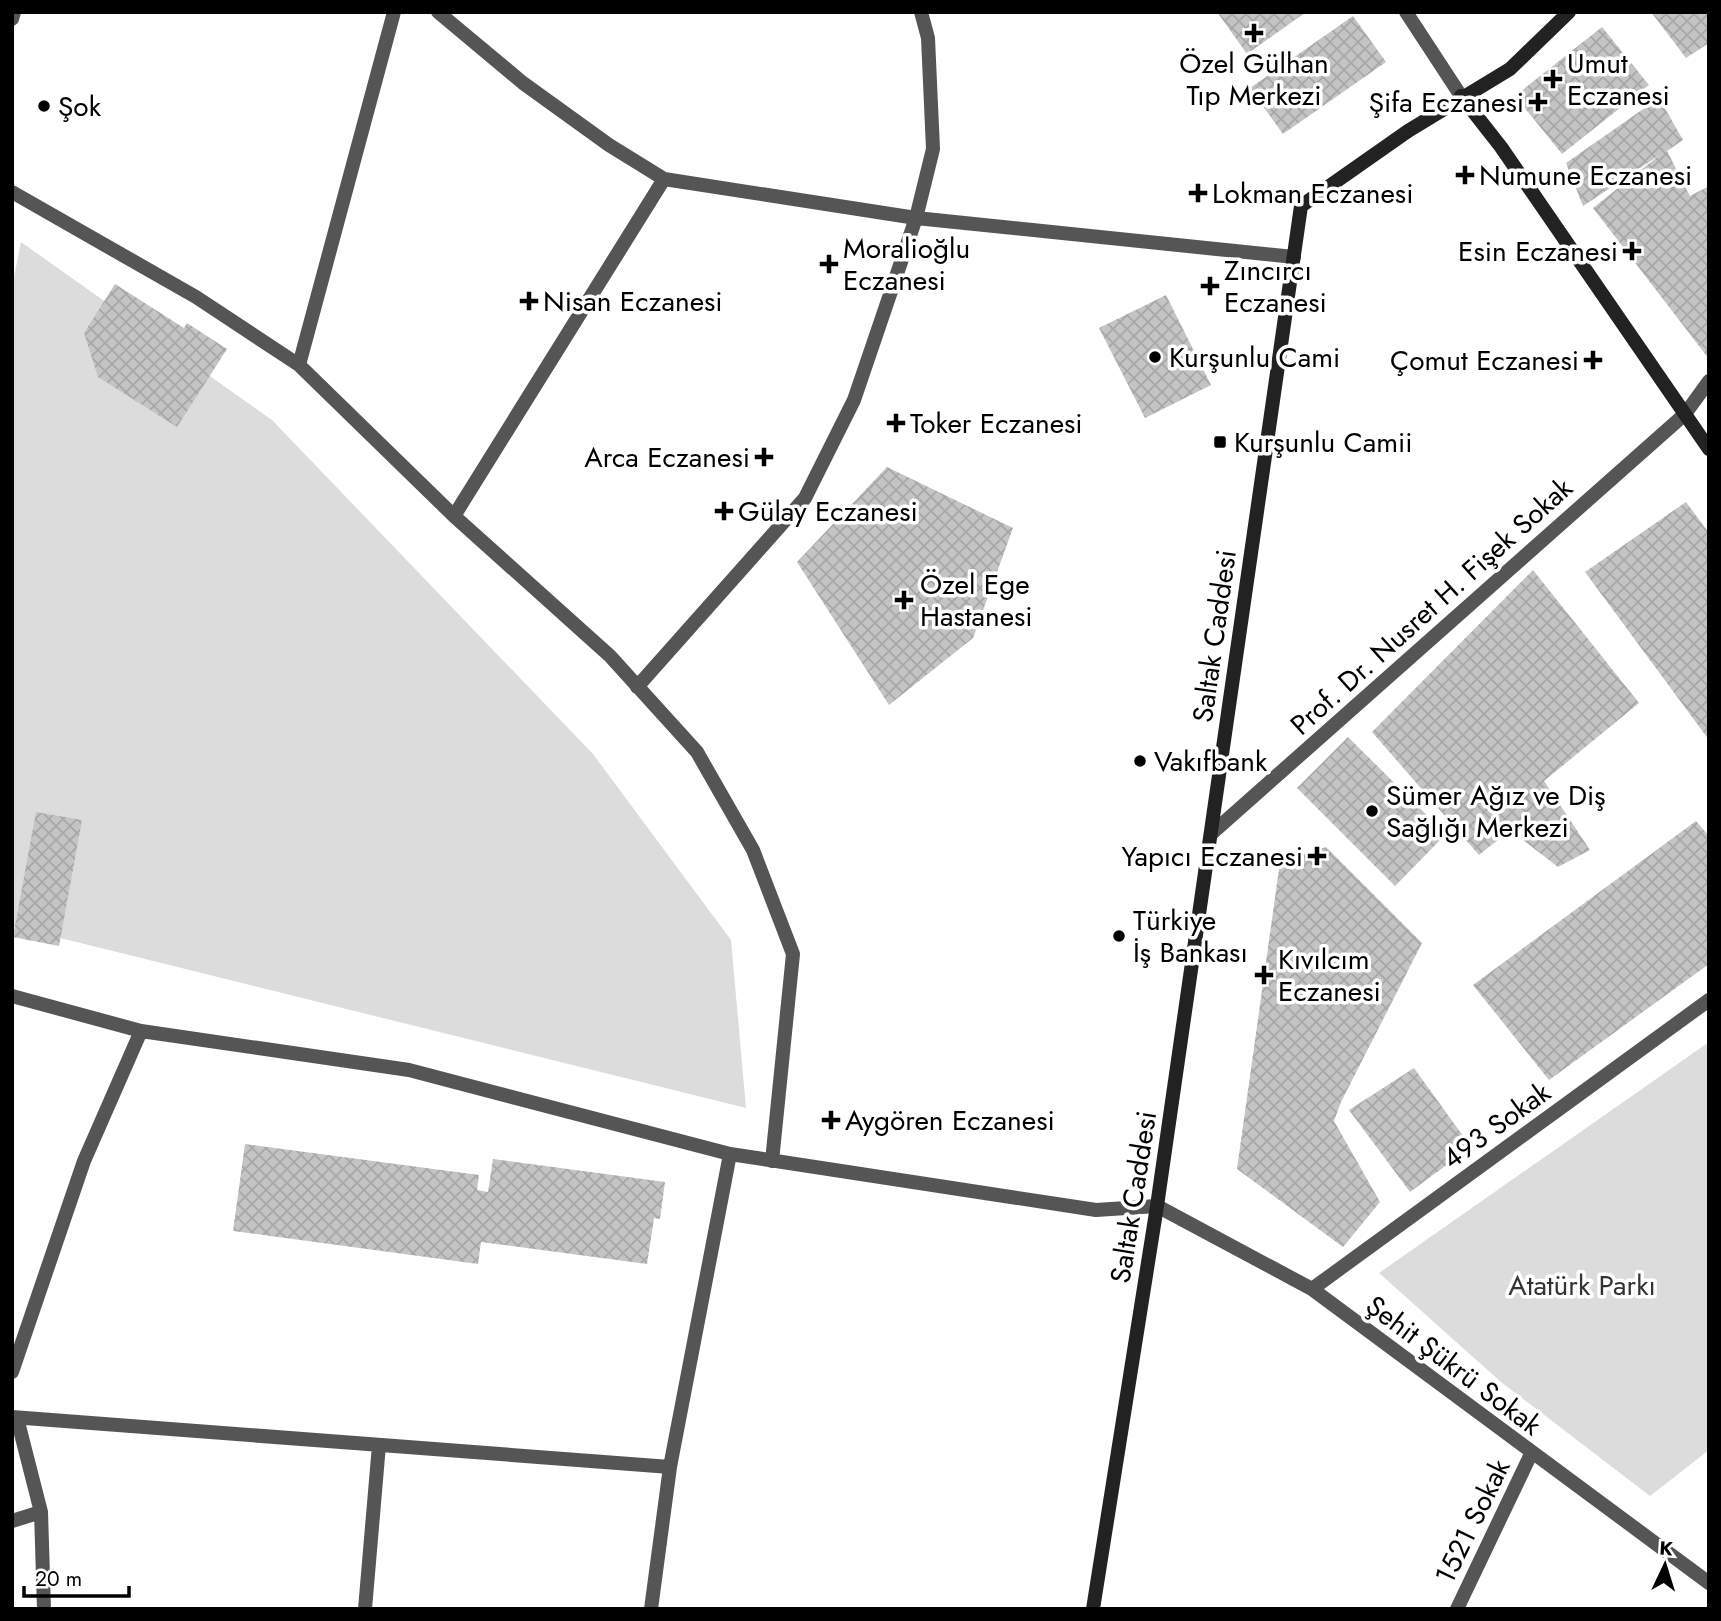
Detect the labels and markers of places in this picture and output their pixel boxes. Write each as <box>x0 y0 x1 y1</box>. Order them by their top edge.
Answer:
marker: Özel Gülhan Tıp Merkezi <box>1244 23 1264 43</box>
place label: Özel Gülhan Tıp Merkezi <box>1179 43 1329 116</box>
place label: Umut Eczanesi <box>1567 43 1670 116</box>
marker: Umut Eczanesi <box>1545 71 1561 87</box>
place label: Şifa Eczanesi <box>1369 82 1524 123</box>
place label: Şok <box>58 86 102 127</box>
marker: Şifa Eczanesi <box>1530 94 1546 110</box>
marker: Şok <box>36 98 52 114</box>
place label: Numune Eczanesi <box>1479 155 1692 196</box>
marker: Numune Eczanesi <box>1457 167 1473 183</box>
place label: Lokman Eczanesi <box>1212 173 1413 214</box>
marker: Lokman Eczanesi <box>1190 185 1206 201</box>
place label: Moralioğlu Eczanesi <box>843 228 970 301</box>
place label: Esin Eczanesi <box>1458 231 1618 272</box>
marker: Esin Eczanesi <box>1624 243 1640 259</box>
place label: Zıncırcı Eczanesi <box>1224 250 1327 323</box>
marker: Moralioğlu Eczanesi <box>821 256 837 272</box>
marker: Zıncırcı Eczanesi <box>1202 278 1218 294</box>
place label: Nisan Eczanesi <box>543 281 723 322</box>
marker: Nisan Eczanesi <box>521 293 537 309</box>
place label: Kurşunlu Cami <box>1169 337 1340 378</box>
place label: Çomut Eczanesi <box>1390 340 1579 381</box>
marker: Kurşunlu Cami <box>1147 349 1163 365</box>
marker: Çomut Eczanesi <box>1585 352 1601 368</box>
place label: Toker Eczanesi <box>910 403 1083 444</box>
marker: Toker Eczanesi <box>888 415 904 431</box>
place label: Kurşunlu Camii <box>1234 422 1413 463</box>
marker: Kurşunlu Camii <box>1212 434 1228 450</box>
place label: Arca Eczanesi <box>584 437 750 478</box>
marker: Arca Eczanesi <box>756 449 772 465</box>
place label: Gülay Eczanesi <box>738 491 918 532</box>
marker: Gülay Eczanesi <box>716 503 732 519</box>
place label: Özel Ege Hastanesi <box>920 564 1033 637</box>
marker: Özel Ege Hastanesi <box>894 590 914 610</box>
place label: Vakıfbank <box>1154 741 1268 782</box>
marker: Vakıfbank <box>1132 753 1148 769</box>
place label: Sümer Ağız ve Diş Sağlığı Merkezi <box>1386 775 1606 848</box>
marker: Sümer Ağız ve Diş Sağlığı Merkezi <box>1364 803 1380 819</box>
place label: Yapıcı Eczanesi <box>1122 836 1303 877</box>
marker: Yapıcı Eczanesi <box>1309 848 1325 864</box>
place label: Türkiye İş Bankası <box>1133 900 1248 973</box>
marker: Türkiye İş Bankası <box>1111 928 1127 944</box>
place label: Kıvılcım Eczanesi <box>1278 939 1381 1012</box>
marker: Kıvılcım Eczanesi <box>1256 967 1272 983</box>
place label: Aygören Eczanesi <box>845 1100 1055 1141</box>
marker: Aygören Eczanesi <box>823 1112 839 1128</box>

